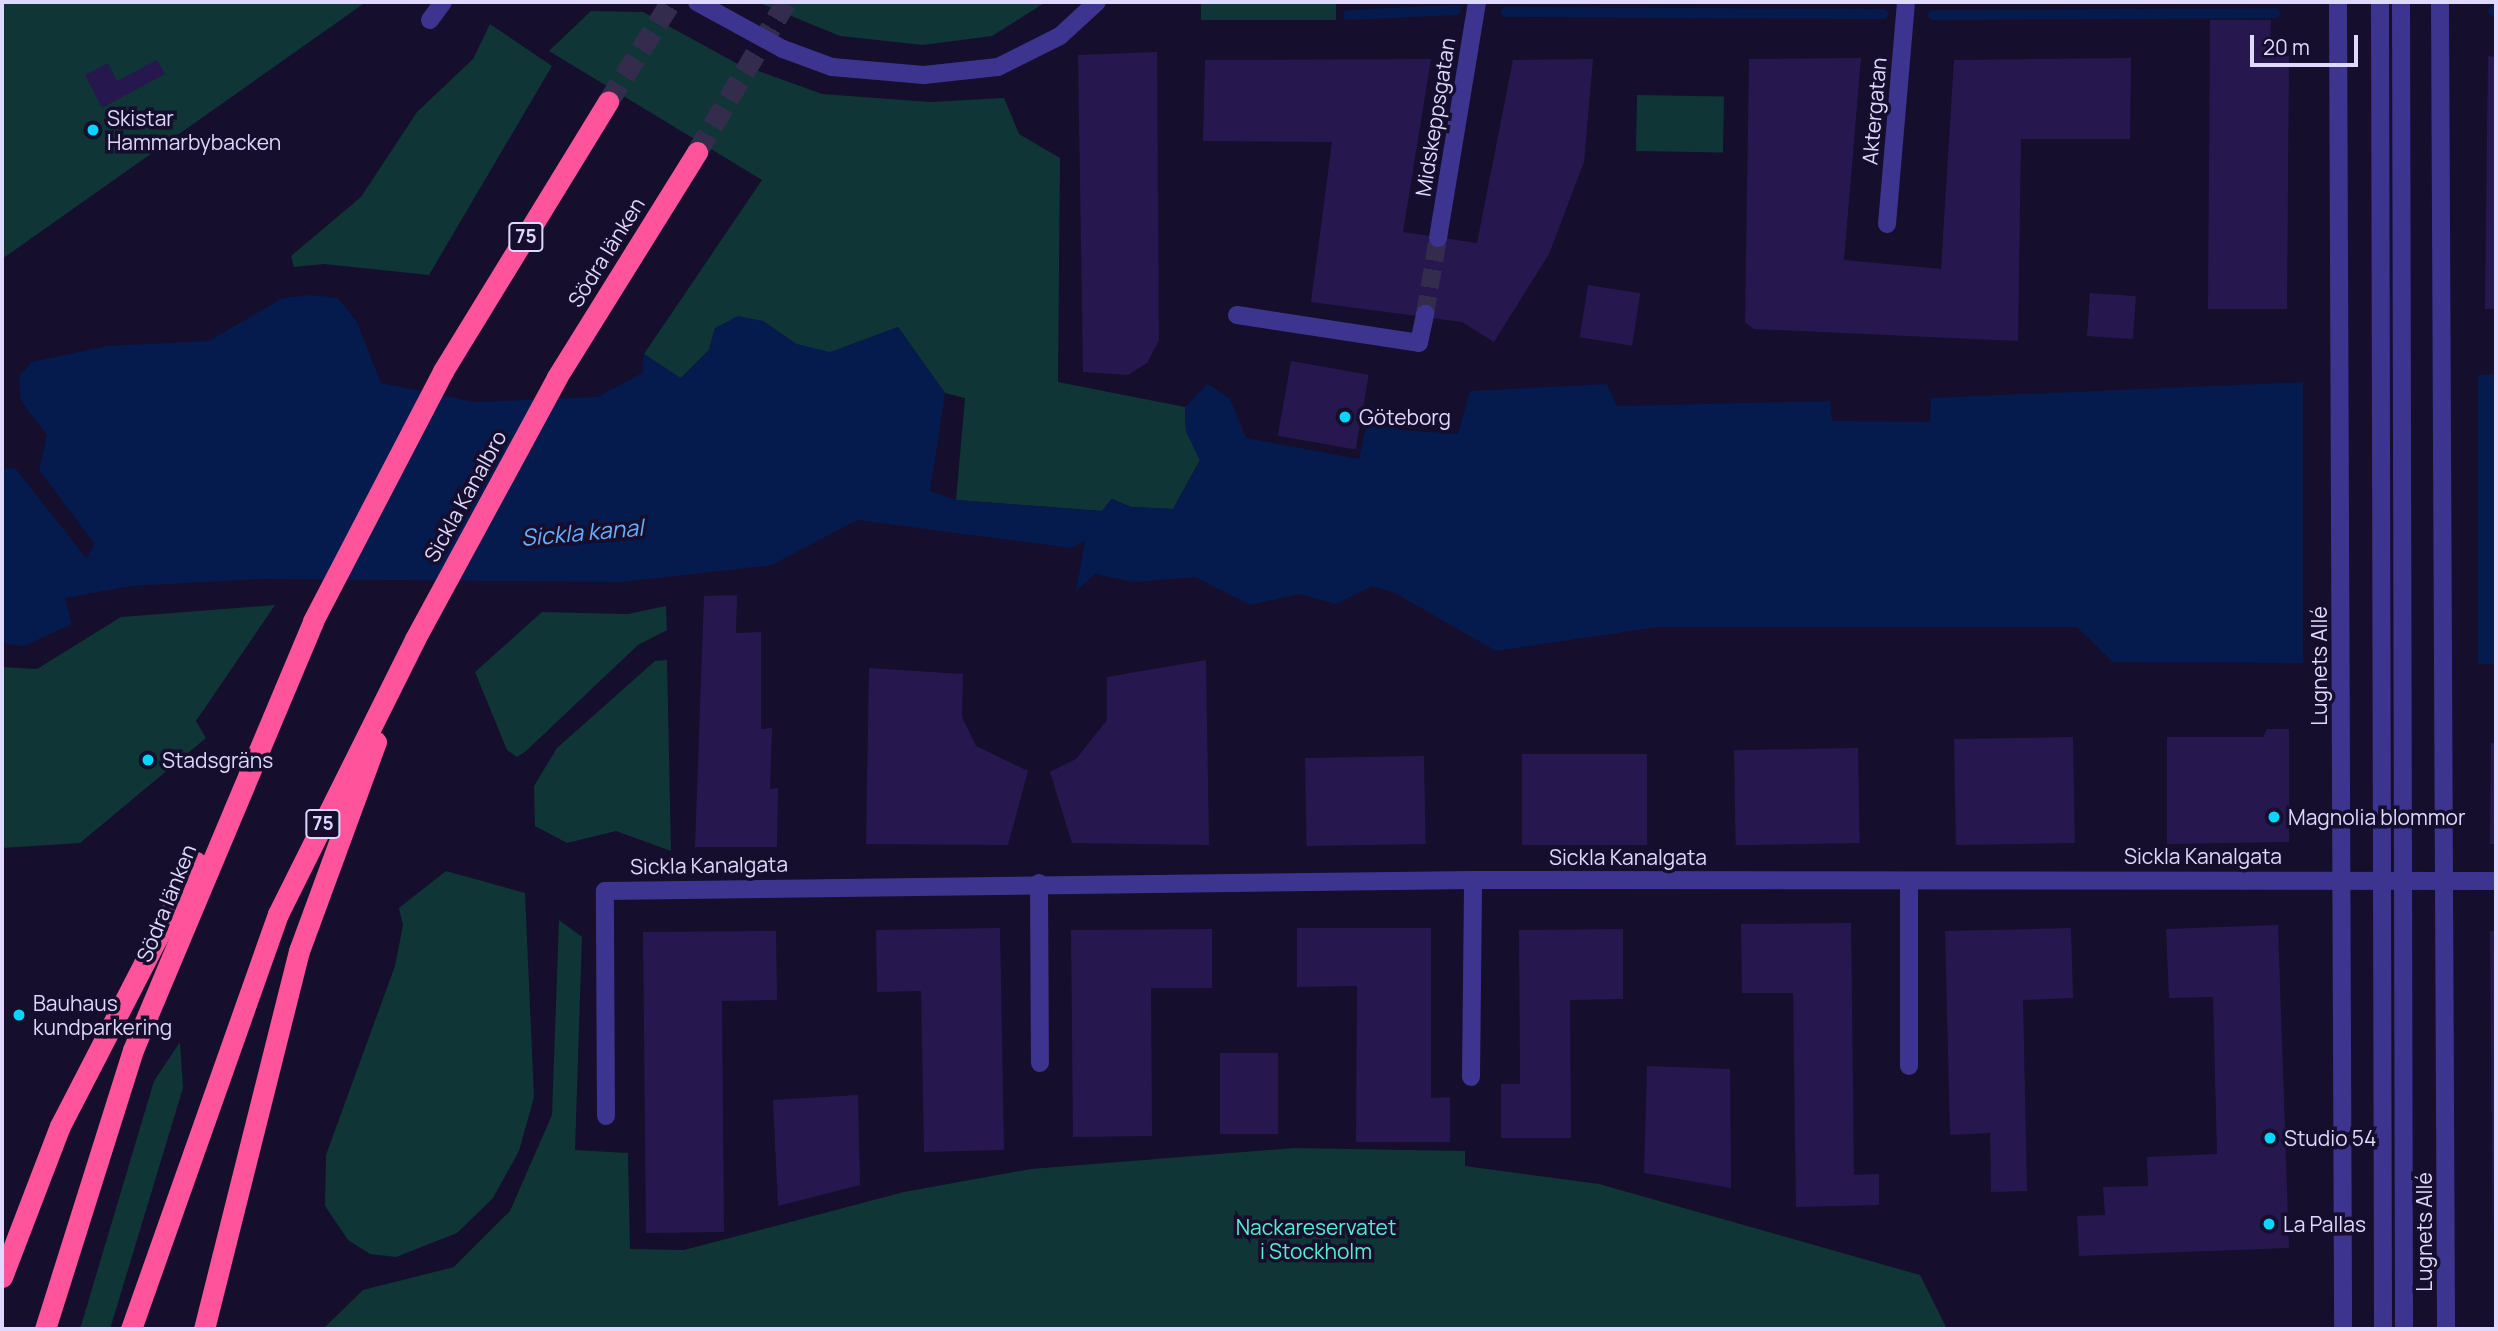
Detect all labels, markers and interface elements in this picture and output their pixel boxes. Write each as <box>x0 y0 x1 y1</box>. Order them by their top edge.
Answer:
scale bar <box>2253 21 2362 65</box>
text: 20 m <box>2263 33 2310 61</box>
street label: Midskeppsgatan <box>1410 36 1460 198</box>
street label: Aktergatan <box>1857 56 1891 166</box>
place label: Skistar Hammarbybacken <box>107 105 281 155</box>
marker: Skistar Hammarbybacken <box>85 122 101 138</box>
street label: Södra länken <box>562 193 650 311</box>
road number: 75 <box>507 221 545 252</box>
place label: Göteborg <box>1359 404 1451 430</box>
marker: Göteborg <box>1337 409 1353 425</box>
street label: Sickla Kanalbro <box>419 426 511 566</box>
water label: Sickla kanal <box>520 513 644 551</box>
street label: Lugnets Allé <box>2306 606 2332 726</box>
place label: Stadsgräns <box>162 747 273 773</box>
marker: Stadsgräns <box>140 752 156 768</box>
place label: Magnolia blommor <box>2288 804 2466 830</box>
road number: 75 <box>304 808 342 839</box>
marker: Magnolia blommor <box>2266 809 2282 825</box>
street label: Södra länken <box>131 841 201 965</box>
street label: Sickla Kanalgata <box>2124 843 2282 869</box>
street label: Sickla Kanalgata <box>1549 844 1707 870</box>
street label: Sickla Kanalgata <box>630 851 788 879</box>
place label: Bauhaus kundparkering <box>33 990 172 1040</box>
marker: Bauhaus kundparkering <box>11 1007 27 1023</box>
place label: Studio 54 <box>2284 1125 2376 1151</box>
marker: Studio 54 <box>2262 1130 2278 1146</box>
street label: Lugnets Allé <box>2411 1172 2437 1292</box>
place label: La Pallas <box>2283 1211 2366 1237</box>
park label: Nackareservatet i Stockholm <box>1236 1214 1396 1264</box>
marker: La Pallas <box>2261 1216 2277 1232</box>

